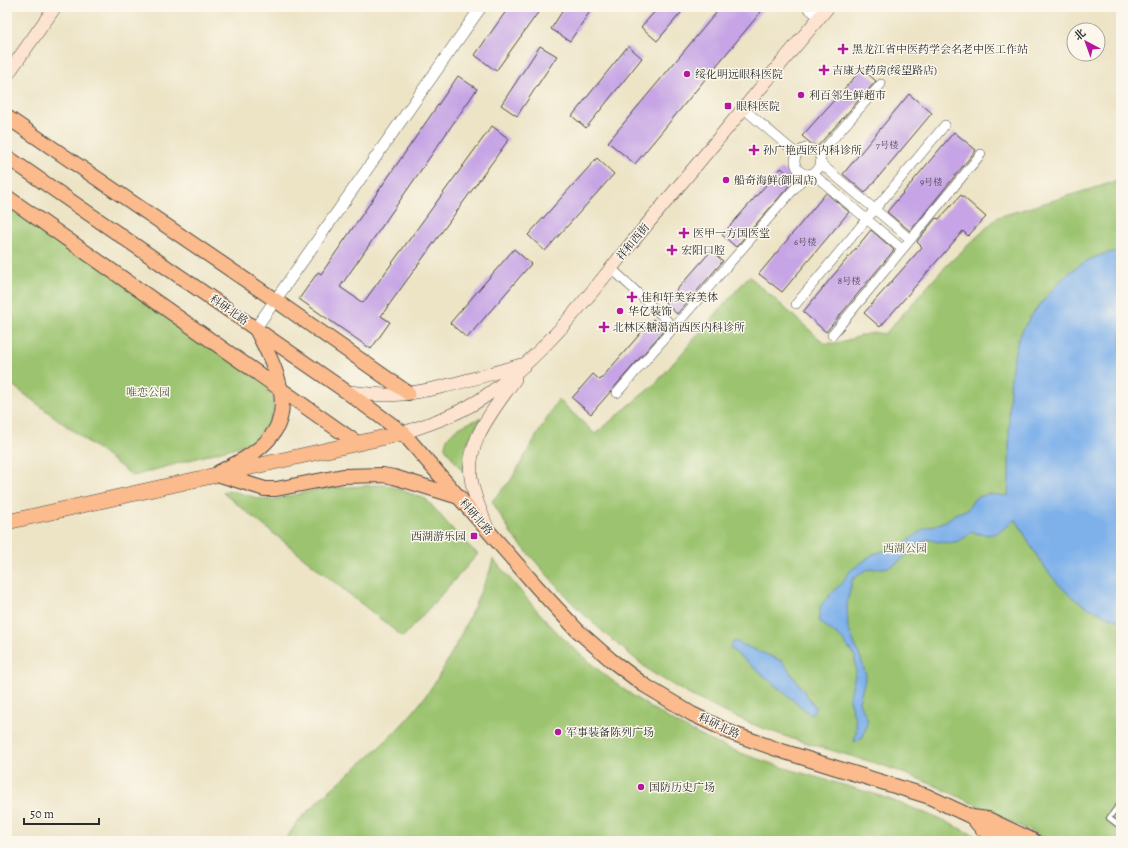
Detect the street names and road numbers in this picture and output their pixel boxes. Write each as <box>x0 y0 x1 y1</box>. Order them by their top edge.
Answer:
street label: 祥和西街 <box>613 220 653 264</box>
street label: 科研北路 <box>207 291 251 329</box>
street label: 科研北路 <box>456 495 496 539</box>
street label: 科研北路 <box>696 710 742 742</box>

